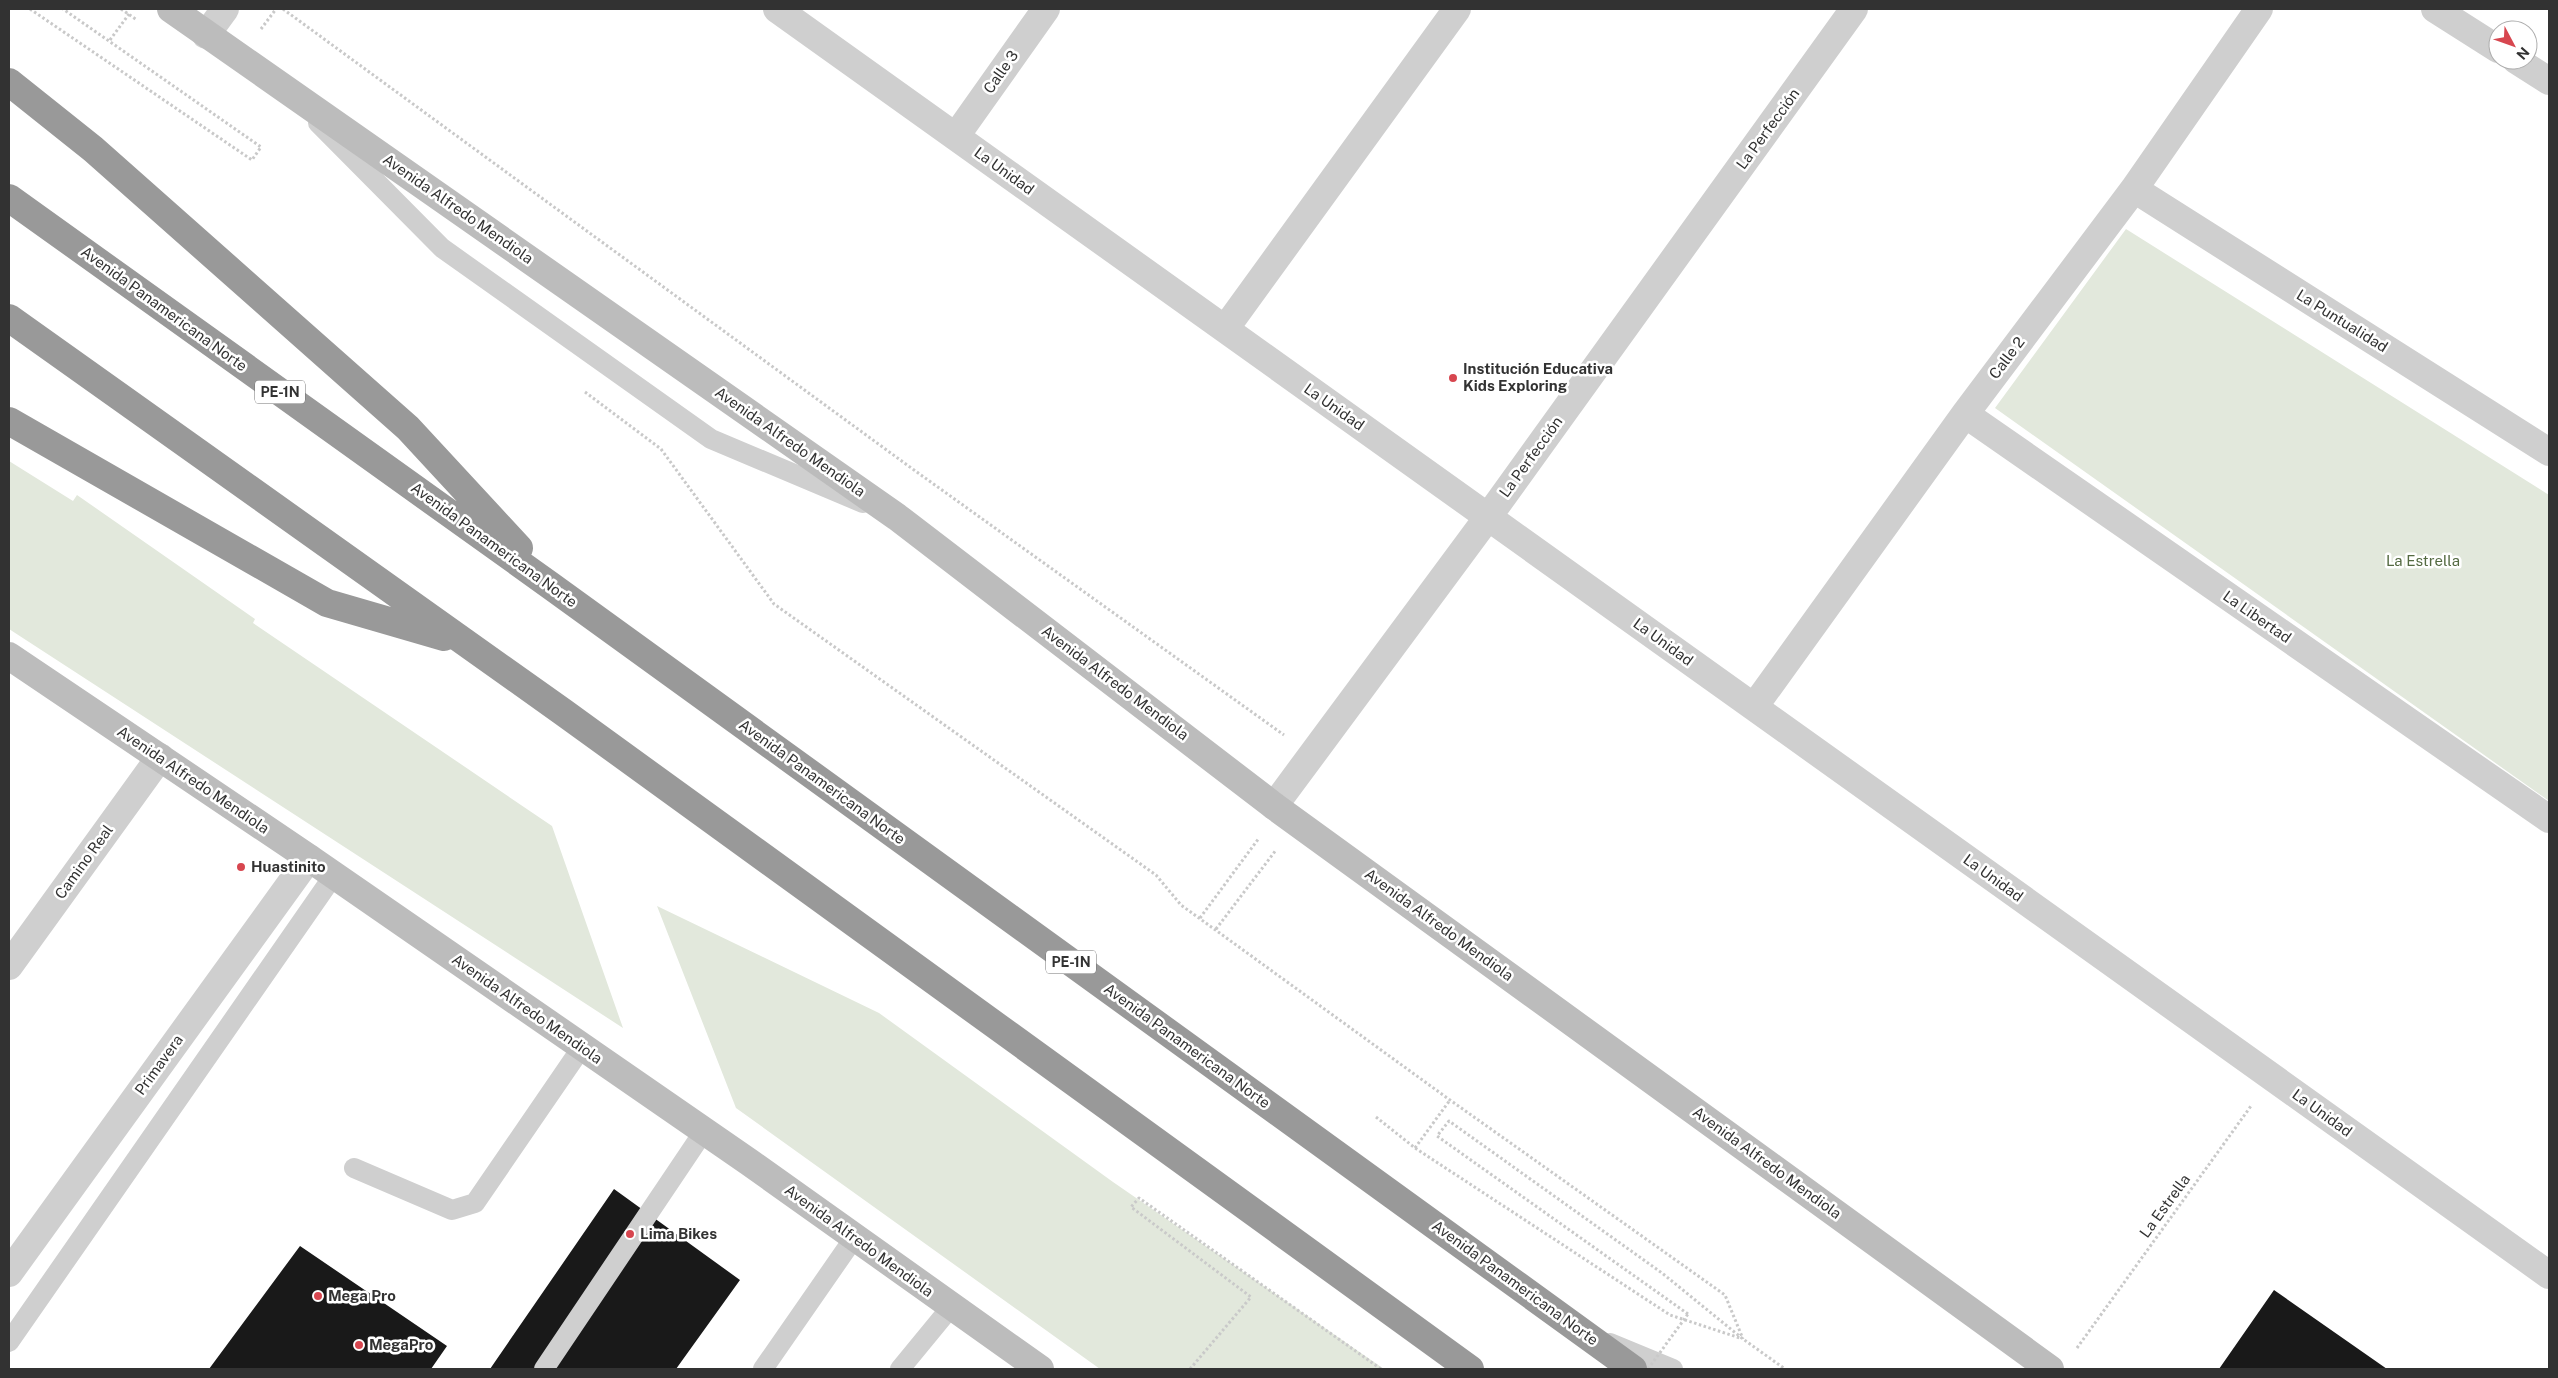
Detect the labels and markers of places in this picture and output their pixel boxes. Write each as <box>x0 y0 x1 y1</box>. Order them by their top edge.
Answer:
place label: Institución Educativa Kids Exploring <box>1463 360 1613 394</box>
marker: Institución Educativa Kids Exploring <box>1447 372 1459 384</box>
place label: Huastinito <box>251 858 326 875</box>
marker: Huastinito <box>235 861 247 873</box>
place label: Lima Bikes <box>640 1225 717 1242</box>
marker: Lima Bikes <box>624 1228 636 1240</box>
place label: Mega Pro <box>328 1287 396 1304</box>
marker: Mega Pro <box>312 1290 324 1302</box>
place label: MegaPro <box>369 1336 434 1353</box>
marker: MegaPro <box>353 1339 365 1351</box>

